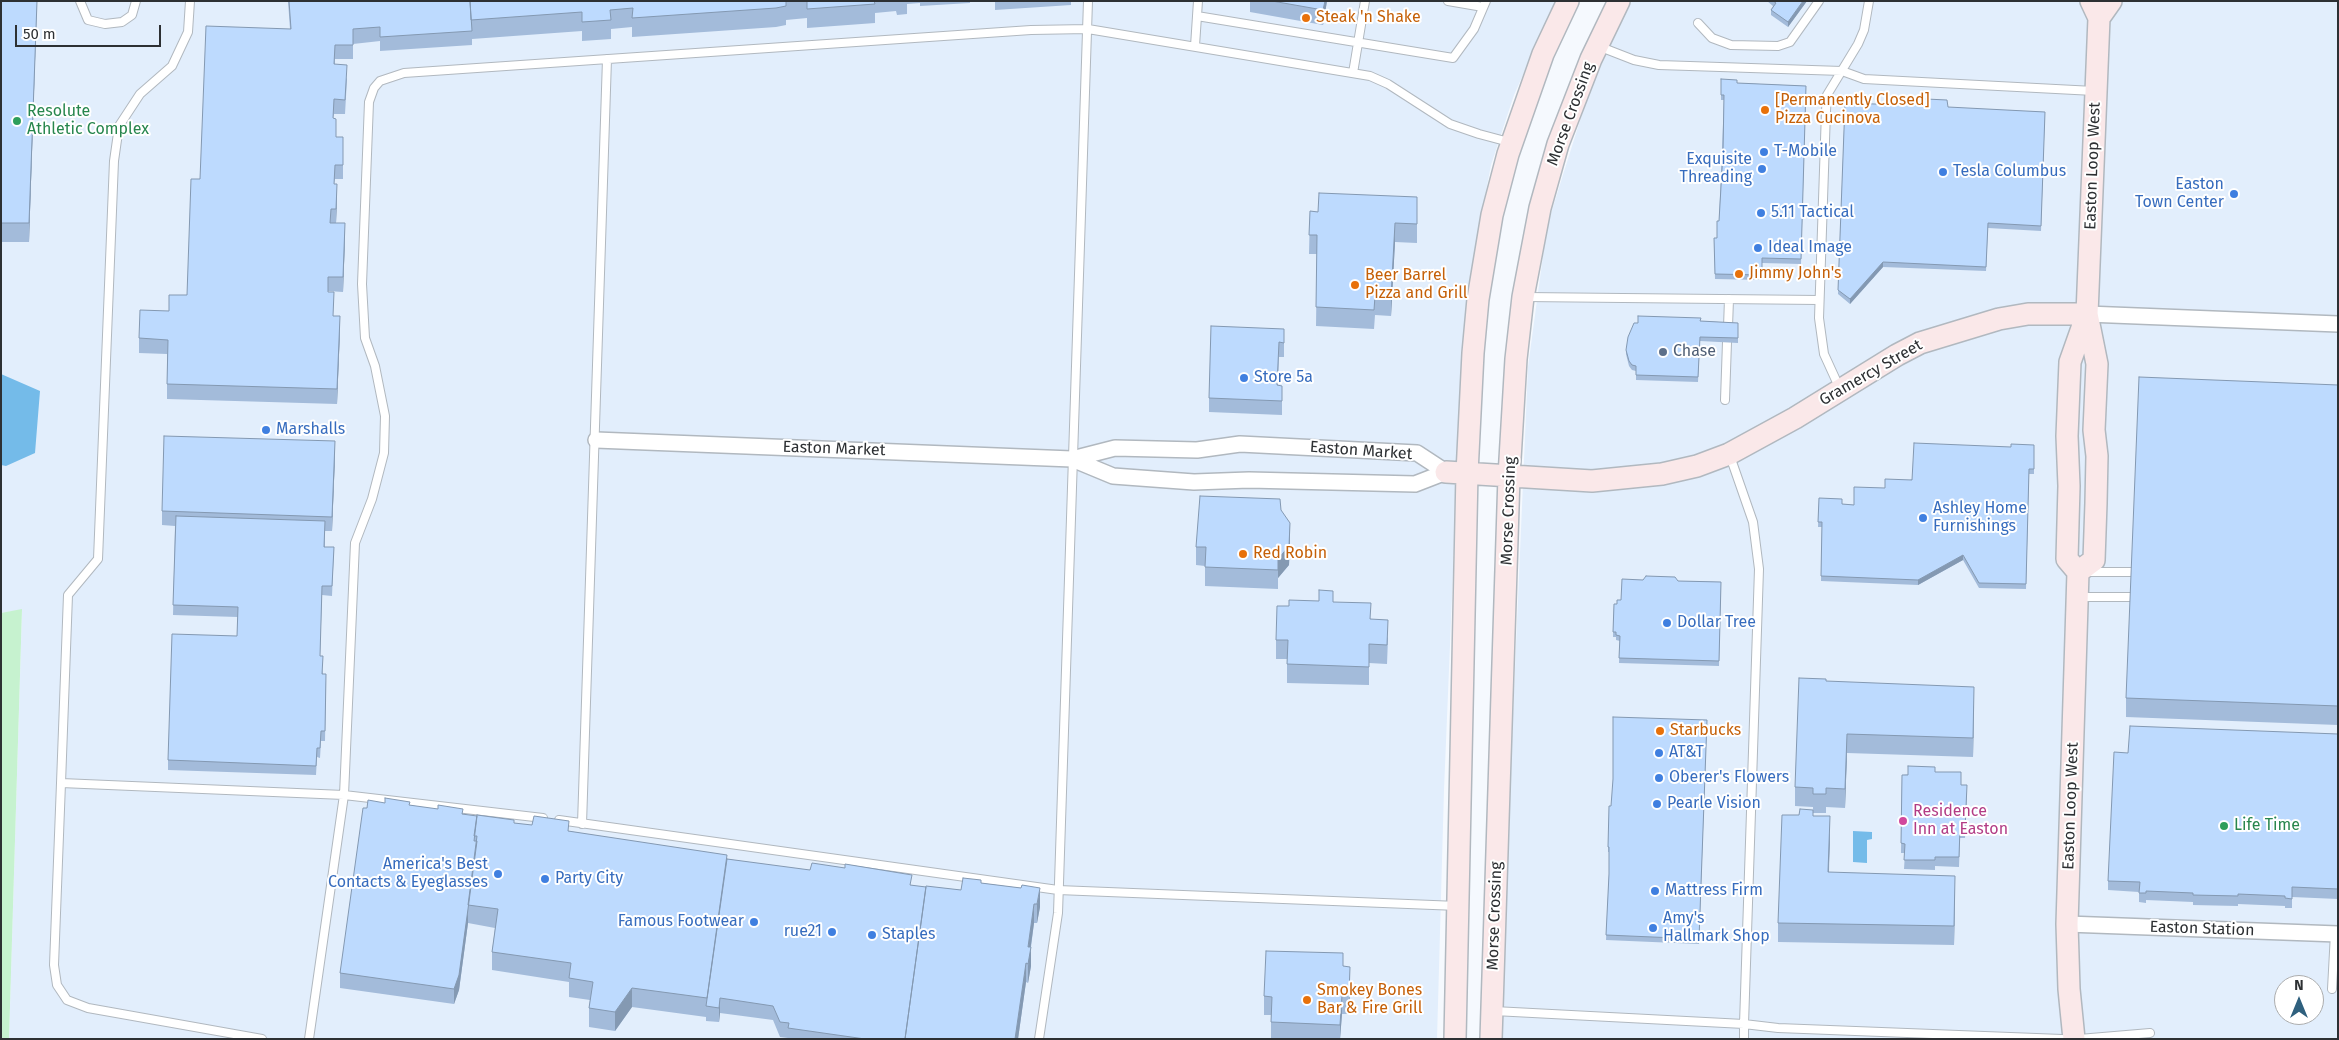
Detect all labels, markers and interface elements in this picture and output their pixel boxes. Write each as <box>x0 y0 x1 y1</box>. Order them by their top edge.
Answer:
place label: Steak 'n Shake <box>1316 8 1421 28</box>
marker: Steak 'n Shake <box>1300 12 1312 24</box>
scale bar <box>18 15 164 47</box>
text: 50 m <box>23 25 56 43</box>
street label: Morse Crossing <box>1543 60 1599 168</box>
place label: [Permanently Closed] Pizza Cucinova <box>1775 91 1930 129</box>
place label: Resolute Athletic Complex <box>27 102 149 140</box>
street label: Easton Loop West <box>2081 102 2105 230</box>
marker: [Permanently Closed] Pizza Cucinova <box>1759 104 1771 116</box>
marker: Resolute Athletic Complex <box>11 115 23 127</box>
place label: T-Mobile <box>1774 142 1837 162</box>
marker: T-Mobile <box>1758 146 1770 158</box>
place label: Exquisite Threading <box>1680 150 1752 188</box>
place label: Tesla Columbus <box>1953 162 2066 182</box>
marker: Exquisite Threading <box>1756 163 1768 175</box>
marker: Tesla Columbus <box>1937 166 1949 178</box>
place label: Easton Town Center <box>2135 175 2224 213</box>
marker: Easton Town Center <box>2228 188 2240 200</box>
place label: 5.11 Tactical <box>1771 203 1854 223</box>
marker: 5.11 Tactical <box>1755 207 1767 219</box>
place label: Ideal Image <box>1768 238 1852 258</box>
marker: Ideal Image <box>1752 242 1764 254</box>
place label: Jimmy John's <box>1749 264 1841 284</box>
place label: Beer Barrel Pizza and Grill <box>1365 266 1468 304</box>
marker: Jimmy John's <box>1733 268 1745 280</box>
marker: Beer Barrel Pizza and Grill <box>1349 279 1361 291</box>
street label: Gramercy Street <box>1816 336 1926 410</box>
place label: Chase <box>1673 342 1716 362</box>
marker: Chase <box>1657 346 1669 358</box>
place label: Store 5a <box>1254 368 1313 388</box>
marker: Store 5a <box>1238 372 1250 384</box>
place label: Marshalls <box>276 420 345 440</box>
marker: Marshalls <box>260 424 272 436</box>
street label: Easton Market <box>782 438 886 460</box>
street label: Easton Market <box>1309 438 1413 464</box>
street label: Morse Crossing <box>1498 456 1520 566</box>
place label: Ashley Home Furnishings <box>1933 499 2027 537</box>
marker: Ashley Home Furnishings <box>1917 512 1929 524</box>
place label: Red Robin <box>1253 544 1327 564</box>
marker: Red Robin <box>1237 548 1249 560</box>
place label: Dollar Tree <box>1677 613 1756 633</box>
marker: Dollar Tree <box>1661 617 1673 629</box>
place label: Starbucks <box>1670 721 1741 741</box>
marker: Starbucks <box>1654 725 1666 737</box>
street label: Easton Loop West <box>2059 742 2083 870</box>
place label: AT&T <box>1669 743 1704 763</box>
marker: AT&T <box>1653 747 1665 759</box>
place label: Oberer's Flowers <box>1669 768 1789 788</box>
marker: Oberer's Flowers <box>1653 772 1665 784</box>
place label: Pearle Vision <box>1667 794 1761 814</box>
marker: Pearle Vision <box>1651 798 1663 810</box>
place label: Residence Inn at Easton <box>1913 802 2008 840</box>
marker: Residence Inn at Easton <box>1897 815 1909 827</box>
place label: Life Time <box>2234 816 2300 836</box>
marker: Life Time <box>2218 820 2230 832</box>
place label: America's Best Contacts & Eyeglasses <box>328 855 488 893</box>
street label: Morse Crossing <box>1484 861 1506 971</box>
marker: America's Best Contacts & Eyeglasses <box>492 868 504 880</box>
place label: Party City <box>555 869 623 889</box>
marker: Party City <box>539 873 551 885</box>
place label: Mattress Firm <box>1665 881 1763 901</box>
marker: Mattress Firm <box>1649 885 1661 897</box>
place label: Amy's Hallmark Shop <box>1663 909 1770 947</box>
place label: Famous Footwear <box>618 912 744 932</box>
marker: Famous Footwear <box>748 916 760 928</box>
street label: Easton Station <box>2149 918 2255 940</box>
place label: rue21 <box>784 922 822 942</box>
marker: Amy's Hallmark Shop <box>1647 922 1659 934</box>
place label: Staples <box>882 925 935 945</box>
marker: rue21 <box>826 926 838 938</box>
marker: Staples <box>866 929 878 941</box>
north arrow <box>2274 975 2324 1025</box>
text: N <box>2294 977 2304 994</box>
place label: Smokey Bones Bar & Fire Grill <box>1317 981 1422 1019</box>
marker: Smokey Bones Bar & Fire Grill <box>1301 994 1313 1006</box>

